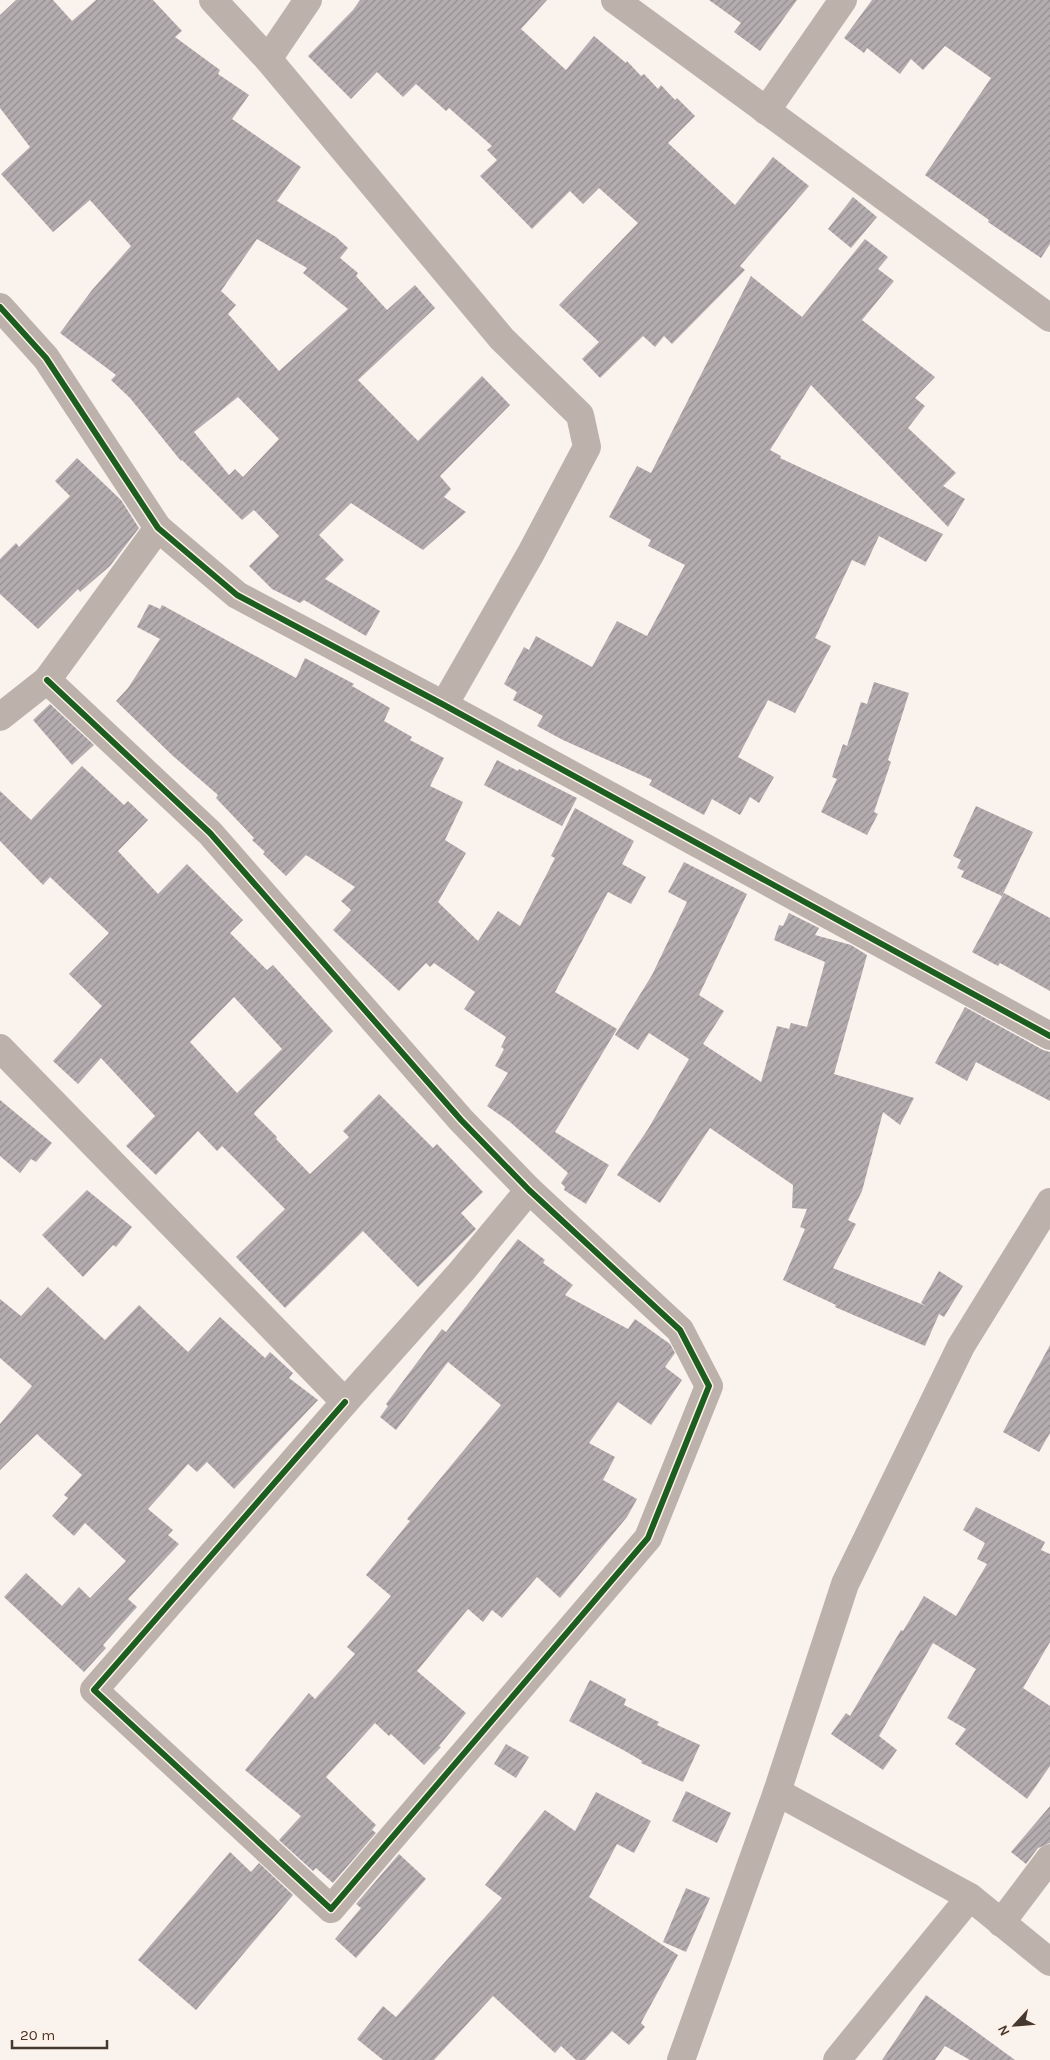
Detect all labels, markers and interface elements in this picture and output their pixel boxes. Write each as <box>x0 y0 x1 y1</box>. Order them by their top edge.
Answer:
north arrow <box>990 2000 1040 2050</box>
scale bar <box>12 2018 108 2050</box>
text: N <box>994 2022 1014 2039</box>
text: 20 m <box>20 2026 55 2044</box>

